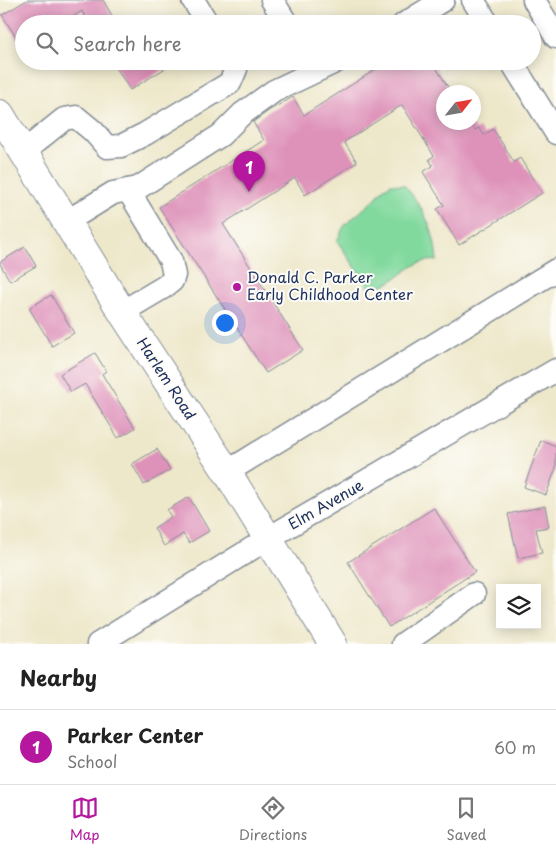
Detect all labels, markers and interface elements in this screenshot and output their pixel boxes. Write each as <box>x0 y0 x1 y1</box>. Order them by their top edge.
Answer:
search box <box>15 15 541 70</box>
icon: search <box>33 29 61 57</box>
text: Search here <box>73 29 182 57</box>
north arrow <box>436 85 481 130</box>
pin: 1 <box>233 151 265 192</box>
place label: Donald C. Parker Early Childhood Center <box>247 265 413 305</box>
marker: Donald C. Parker Early Childhood Center <box>231 281 243 293</box>
your location <box>212 310 238 336</box>
street label: Harlem Road <box>132 332 203 424</box>
street label: Elm Avenue <box>283 473 367 535</box>
map controls <box>496 584 541 629</box>
button: layers <box>496 584 541 629</box>
text: Nearby <box>20 661 97 693</box>
text: Parker Center <box>67 721 203 749</box>
text: 1 <box>32 735 40 759</box>
text: 60 m <box>494 735 536 759</box>
text: School <box>67 749 117 773</box>
tab: Map <box>70 794 100 845</box>
tab: Directions <box>239 794 307 845</box>
tab: Saved <box>447 794 486 845</box>

